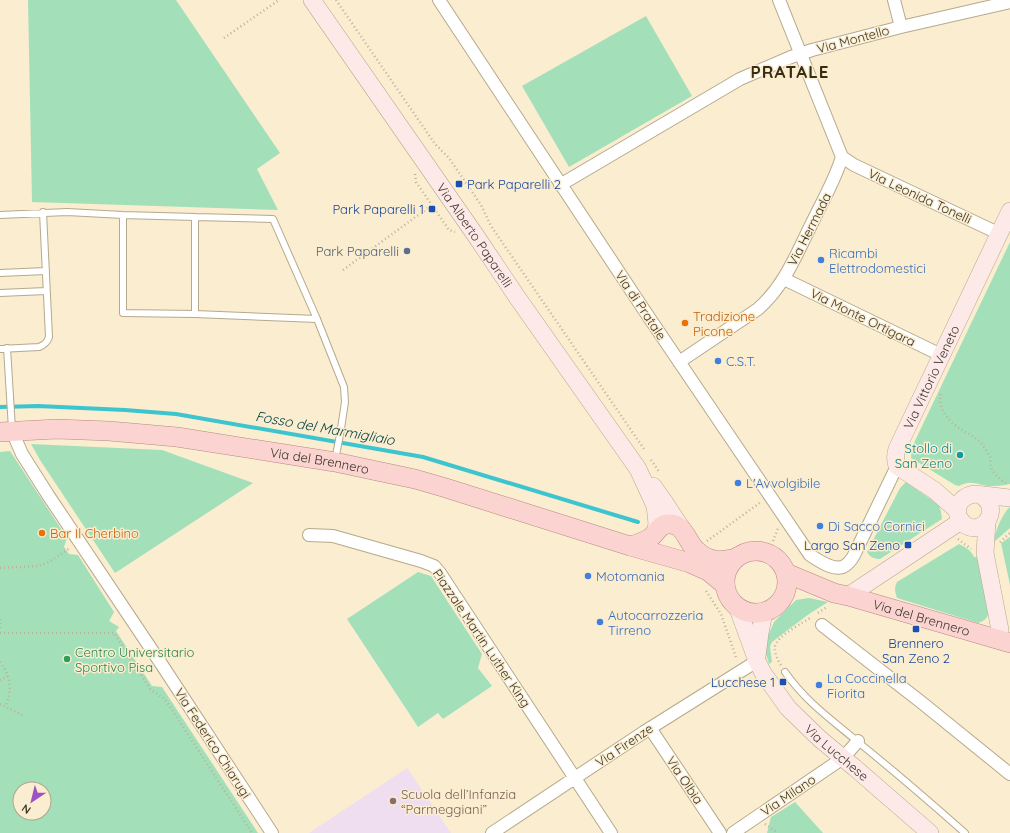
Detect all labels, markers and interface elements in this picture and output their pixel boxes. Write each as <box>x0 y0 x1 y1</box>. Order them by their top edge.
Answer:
street label: Via Montello <box>815 22 891 56</box>
district label: PRATALE <box>751 61 829 82</box>
street label: Via Leonida Tonelli <box>866 165 974 227</box>
place label: Park Paparelli 2 <box>467 176 561 192</box>
marker: Park Paparelli 2 <box>454 179 464 189</box>
street label: Via Alberto Paparelli <box>434 180 516 290</box>
street label: Via Hermada <box>784 190 834 268</box>
place label: Park Paparelli 1 <box>332 201 424 217</box>
marker: Park Paparelli 1 <box>427 204 437 214</box>
place label: Park Paparelli <box>316 243 399 259</box>
place label: Ricambi Elettrodomestici <box>829 245 926 276</box>
marker: Park Paparelli <box>402 246 412 256</box>
marker: Ricambi Elettrodomestici <box>816 255 826 265</box>
street label: Via di Pratale <box>612 267 670 343</box>
street label: Via Monte Ortigara <box>808 285 918 349</box>
place label: Tradizione Picone <box>693 308 755 339</box>
marker: Tradizione Picone <box>680 318 690 328</box>
street label: Via Vittorio Veneto <box>900 322 963 431</box>
place label: C.S.T. <box>726 353 755 369</box>
marker: C.S.T. <box>713 356 723 366</box>
water label: Fosso del Marmigliaio <box>254 407 397 449</box>
place label: Stollo di San Zeno <box>895 440 952 471</box>
street label: Via del Brennero <box>269 444 371 477</box>
marker: Stollo di San Zeno <box>955 450 965 460</box>
place label: L'Avvolgibile <box>746 475 820 491</box>
marker: L'Avvolgibile <box>733 478 743 488</box>
place label: Di Sacco Cornici <box>828 518 925 534</box>
marker: Di Sacco Cornici <box>815 521 825 531</box>
place label: Bar Il Cherbino <box>50 525 139 541</box>
marker: Bar Il Cherbino <box>37 528 47 538</box>
place label: Largo San Zeno <box>804 537 900 553</box>
marker: Largo San Zeno <box>903 540 913 550</box>
street label: Piazzale Martin Luther King <box>430 566 534 710</box>
place label: Motomania <box>596 568 665 584</box>
marker: Motomania <box>583 571 593 581</box>
street label: Via del Brennero <box>871 596 972 639</box>
place label: Autocarrozzeria Tirreno <box>608 607 703 638</box>
marker: Autocarrozzeria Tirreno <box>595 617 605 627</box>
marker: Brennero San Zeno 2 <box>911 624 921 634</box>
place label: Brennero San Zeno 2 <box>882 635 950 666</box>
place label: Centro Universitario Sportivo Pisa <box>75 644 195 675</box>
marker: Centro Universitario Sportivo Pisa <box>62 654 72 664</box>
place label: La Coccinella Fiorita <box>827 670 907 701</box>
place label: Lucchese 1 <box>711 674 775 690</box>
marker: Lucchese 1 <box>778 677 788 687</box>
marker: La Coccinella Fiorita <box>814 680 824 690</box>
street label: Via Federico Chiarugi <box>171 685 255 801</box>
street label: Via Firenze <box>592 720 656 770</box>
street label: Via Lucchese <box>802 721 872 784</box>
street label: Via Olbia <box>663 753 707 807</box>
street label: Via Milano <box>758 771 819 819</box>
north arrow <box>12 781 52 821</box>
place label: Scuola dell’Infanzia “Parmeggiani” <box>401 786 516 817</box>
marker: Scuola dell’Infanzia “Parmeggiani” <box>388 796 398 806</box>
text: N <box>19 801 34 817</box>

